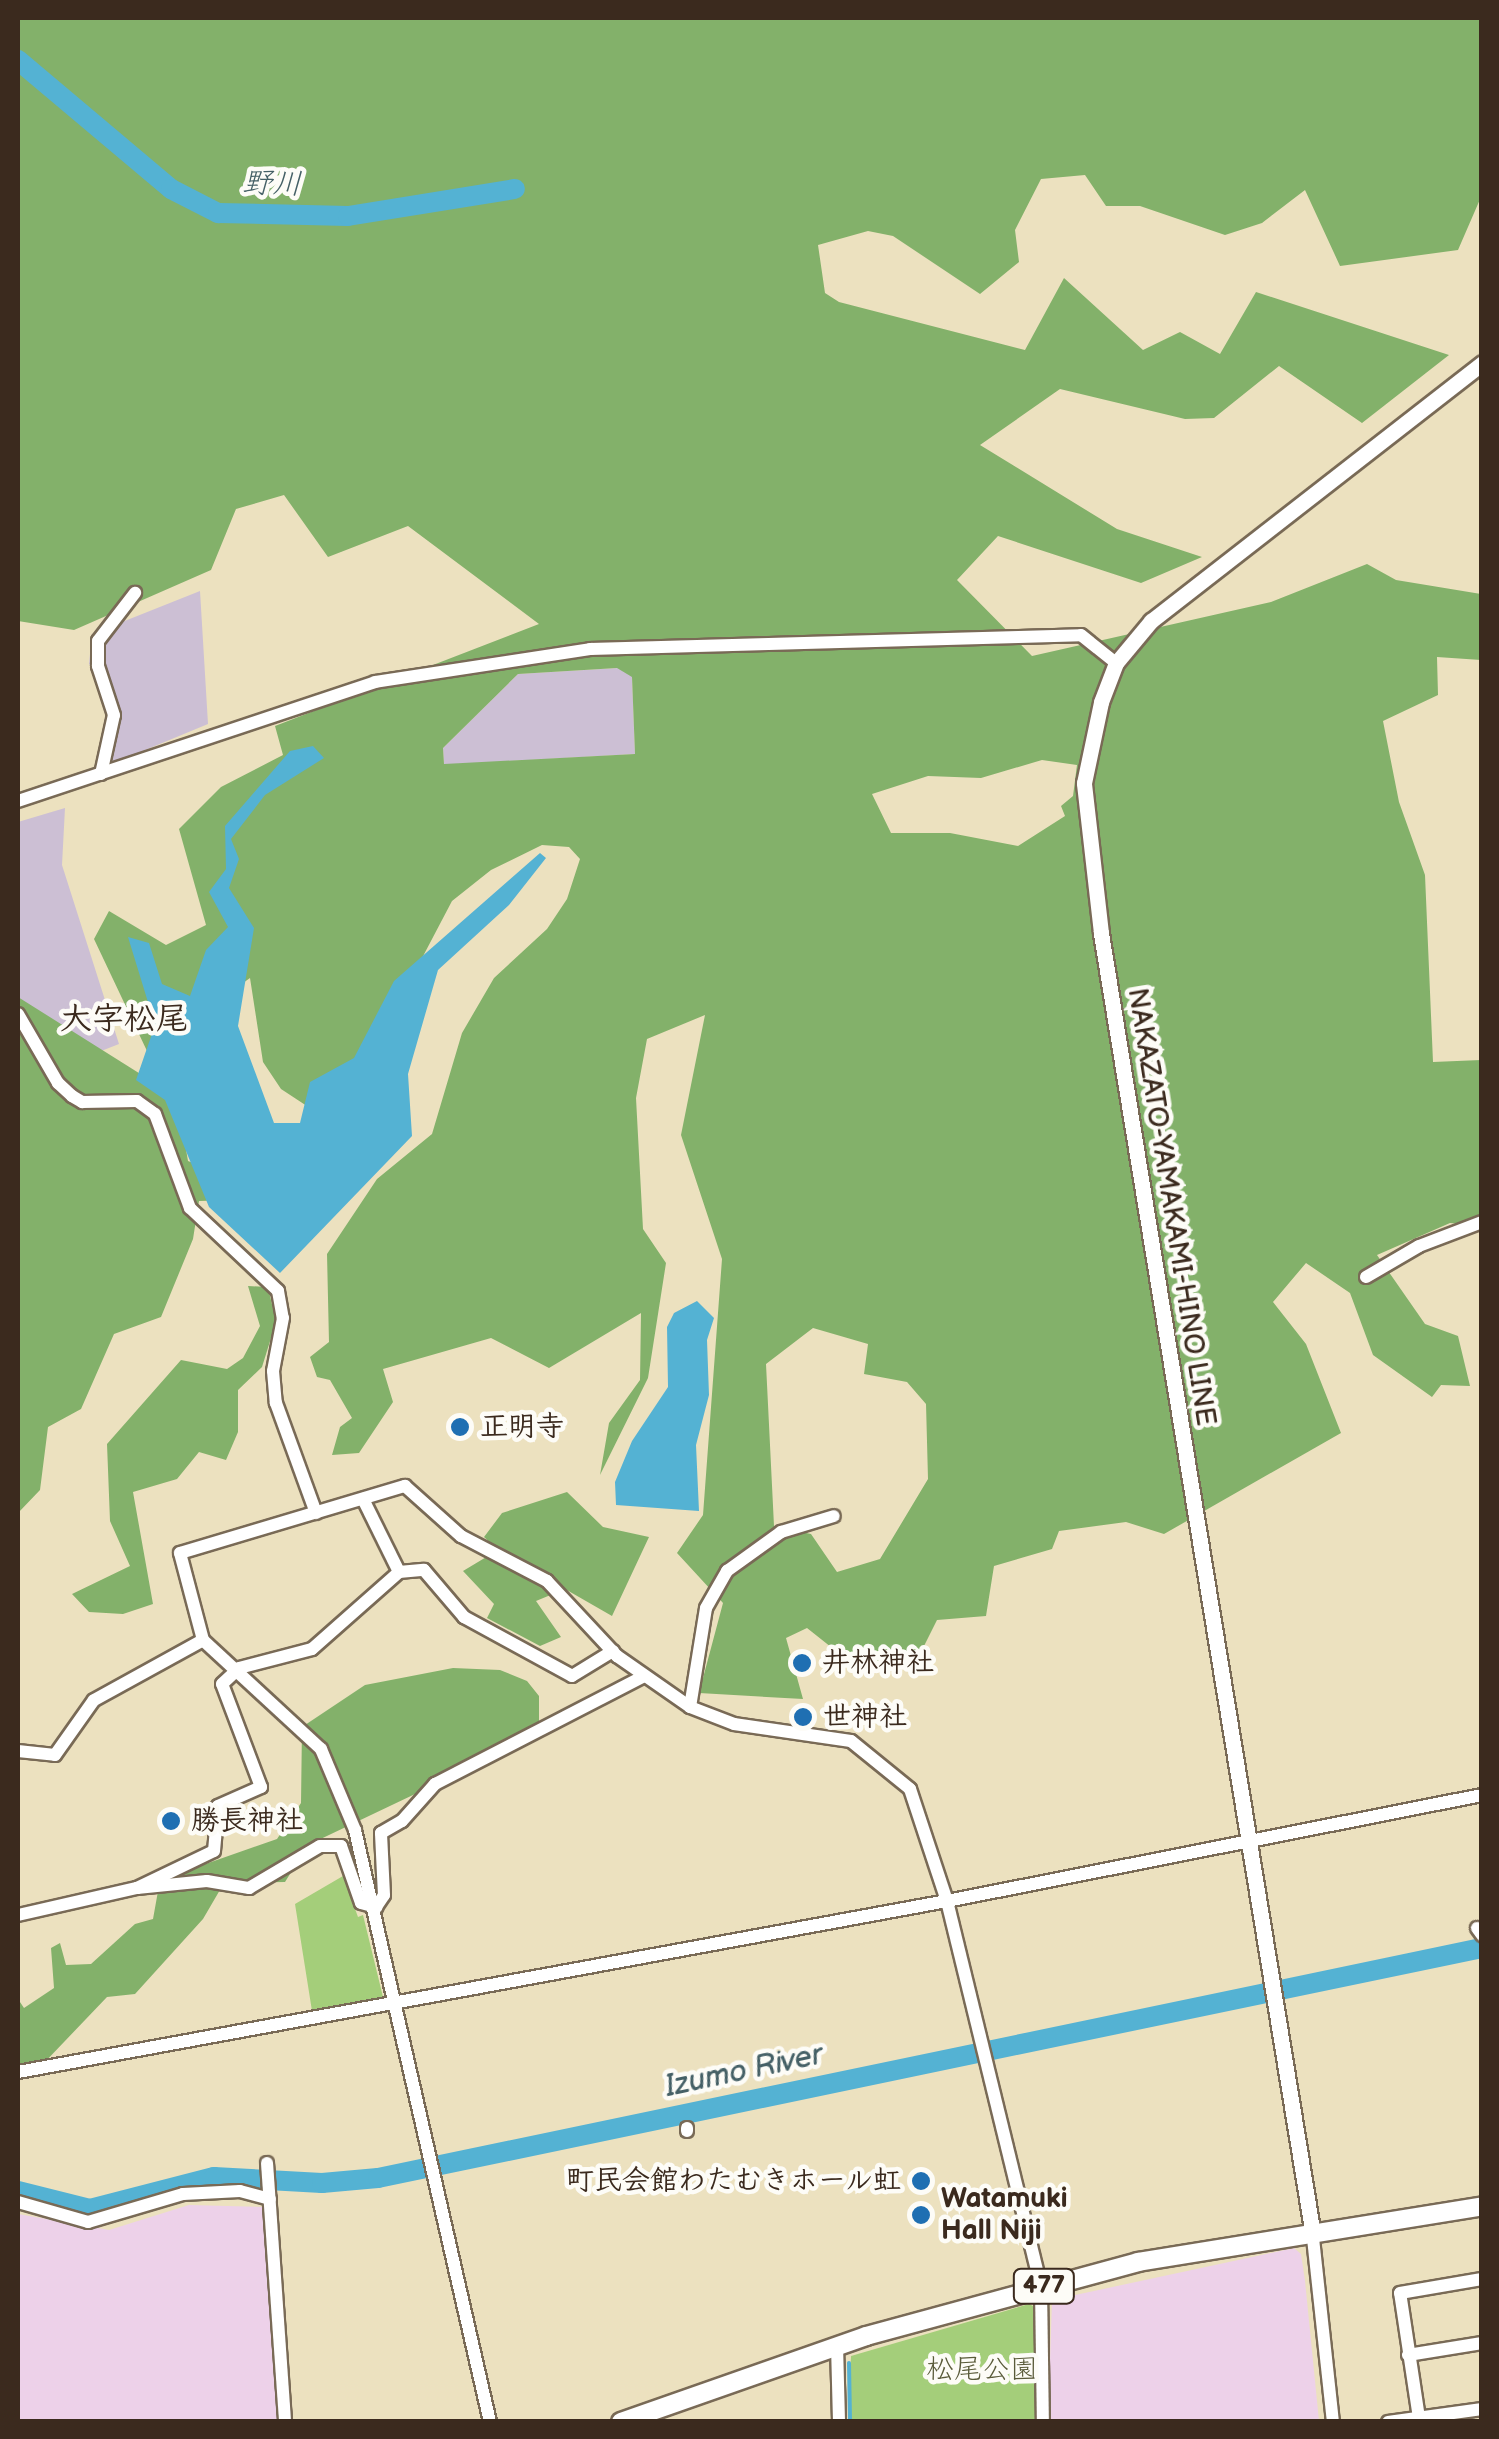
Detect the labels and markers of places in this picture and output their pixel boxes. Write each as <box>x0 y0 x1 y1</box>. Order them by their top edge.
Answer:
place label: 正明寺 <box>480 1410 564 1444</box>
marker: 正明寺 <box>449 1416 471 1438</box>
place label: 井林神社 <box>822 1646 934 1680</box>
marker: 井林神社 <box>791 1652 813 1674</box>
place label: 世神社 <box>823 1700 907 1734</box>
marker: 世神社 <box>792 1706 814 1728</box>
place label: 勝長神社 <box>191 1804 303 1838</box>
marker: 勝長神社 <box>160 1810 182 1832</box>
place label: 町民会館わたむきホール虹 <box>565 2164 901 2198</box>
marker: 町民会館わたむきホール虹 <box>910 2170 932 2192</box>
place label: Watamuki Hall Niji <box>941 2182 1068 2248</box>
marker: Watamuki Hall Niji <box>910 2204 932 2226</box>

